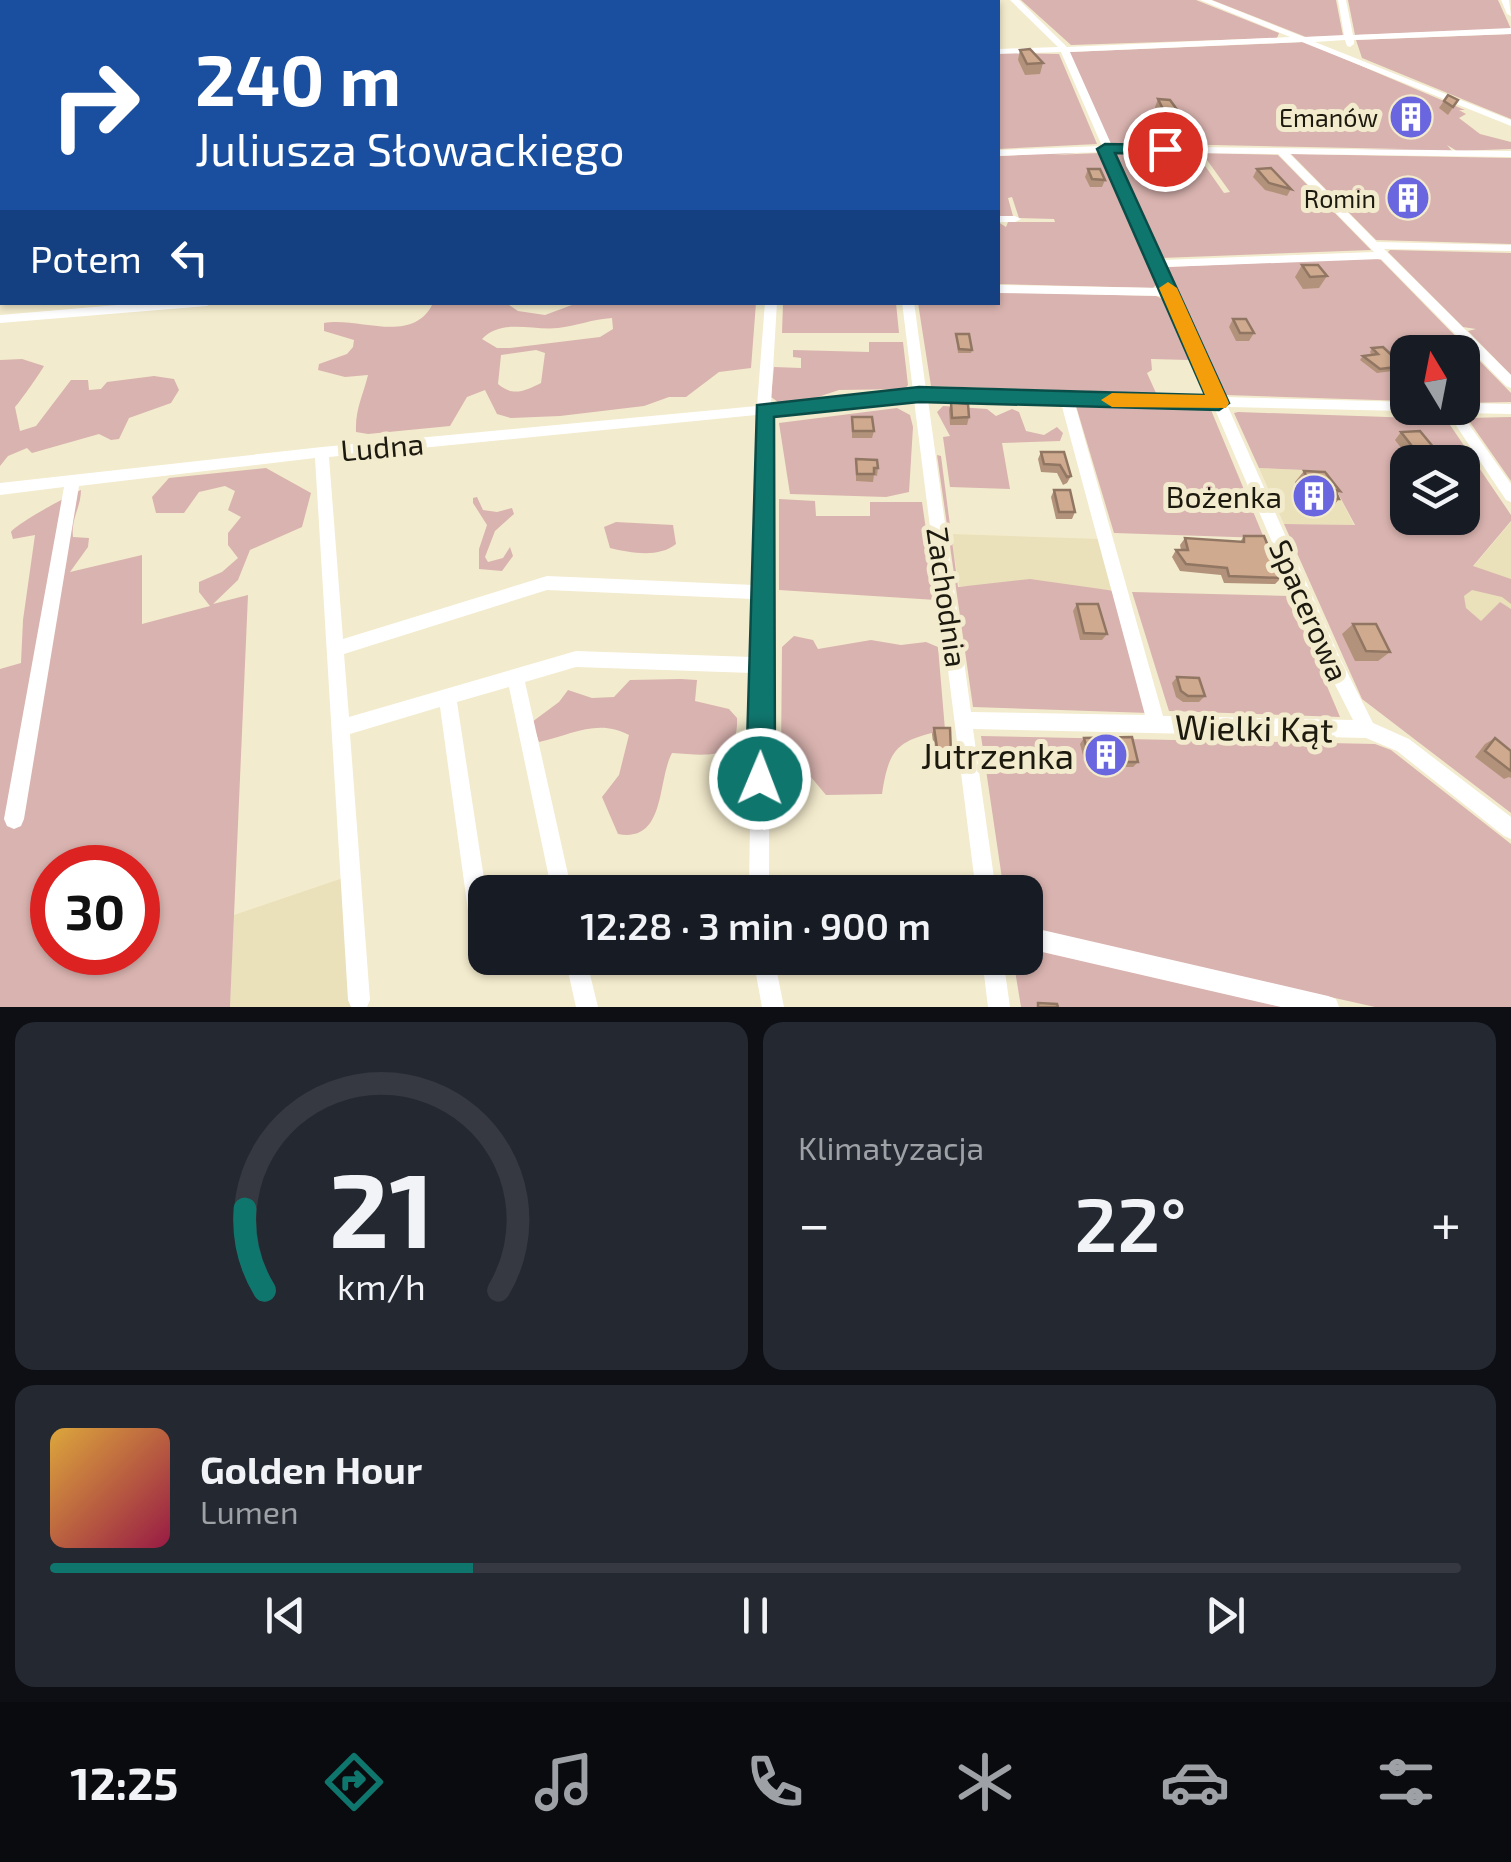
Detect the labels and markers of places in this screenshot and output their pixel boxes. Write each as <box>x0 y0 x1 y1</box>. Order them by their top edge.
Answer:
building icon: Emanów <box>1388 94 1434 140</box>
place label: Emanów <box>1279 102 1378 132</box>
pin <box>1123 107 1208 192</box>
building icon: Romin <box>1385 175 1431 221</box>
place label: Romin <box>1304 183 1376 213</box>
building icon: Bożenka <box>1291 473 1337 519</box>
place label: Bożenka <box>1166 478 1282 514</box>
building icon: Jutrzenka <box>1083 732 1129 778</box>
place label: Jutrzenka <box>921 734 1074 776</box>

